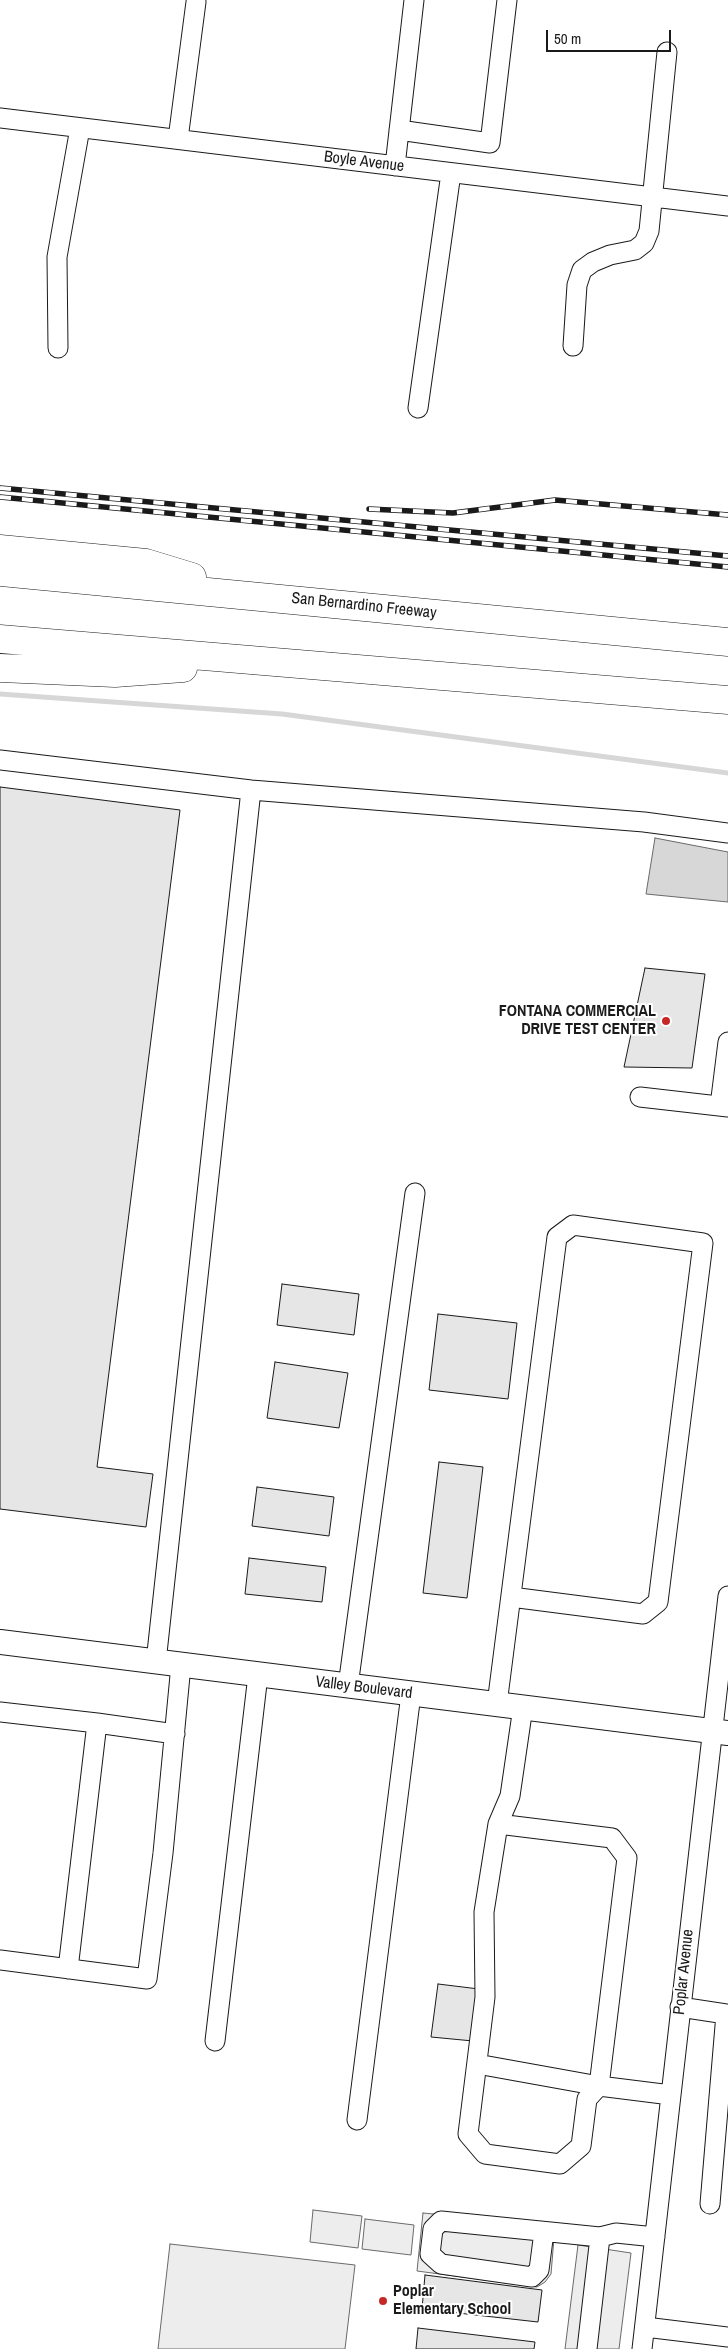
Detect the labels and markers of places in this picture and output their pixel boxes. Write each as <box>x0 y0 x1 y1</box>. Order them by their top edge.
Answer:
place label: FONTANA COMMERCIAL DRIVE TEST CENTER <box>499 1002 656 1040</box>
marker: FONTANA COMMERCIAL DRIVE TEST CENTER <box>660 1015 672 1027</box>
place label: Poplar Elementary School <box>393 2282 511 2320</box>
marker: Poplar Elementary School <box>377 2295 389 2307</box>

